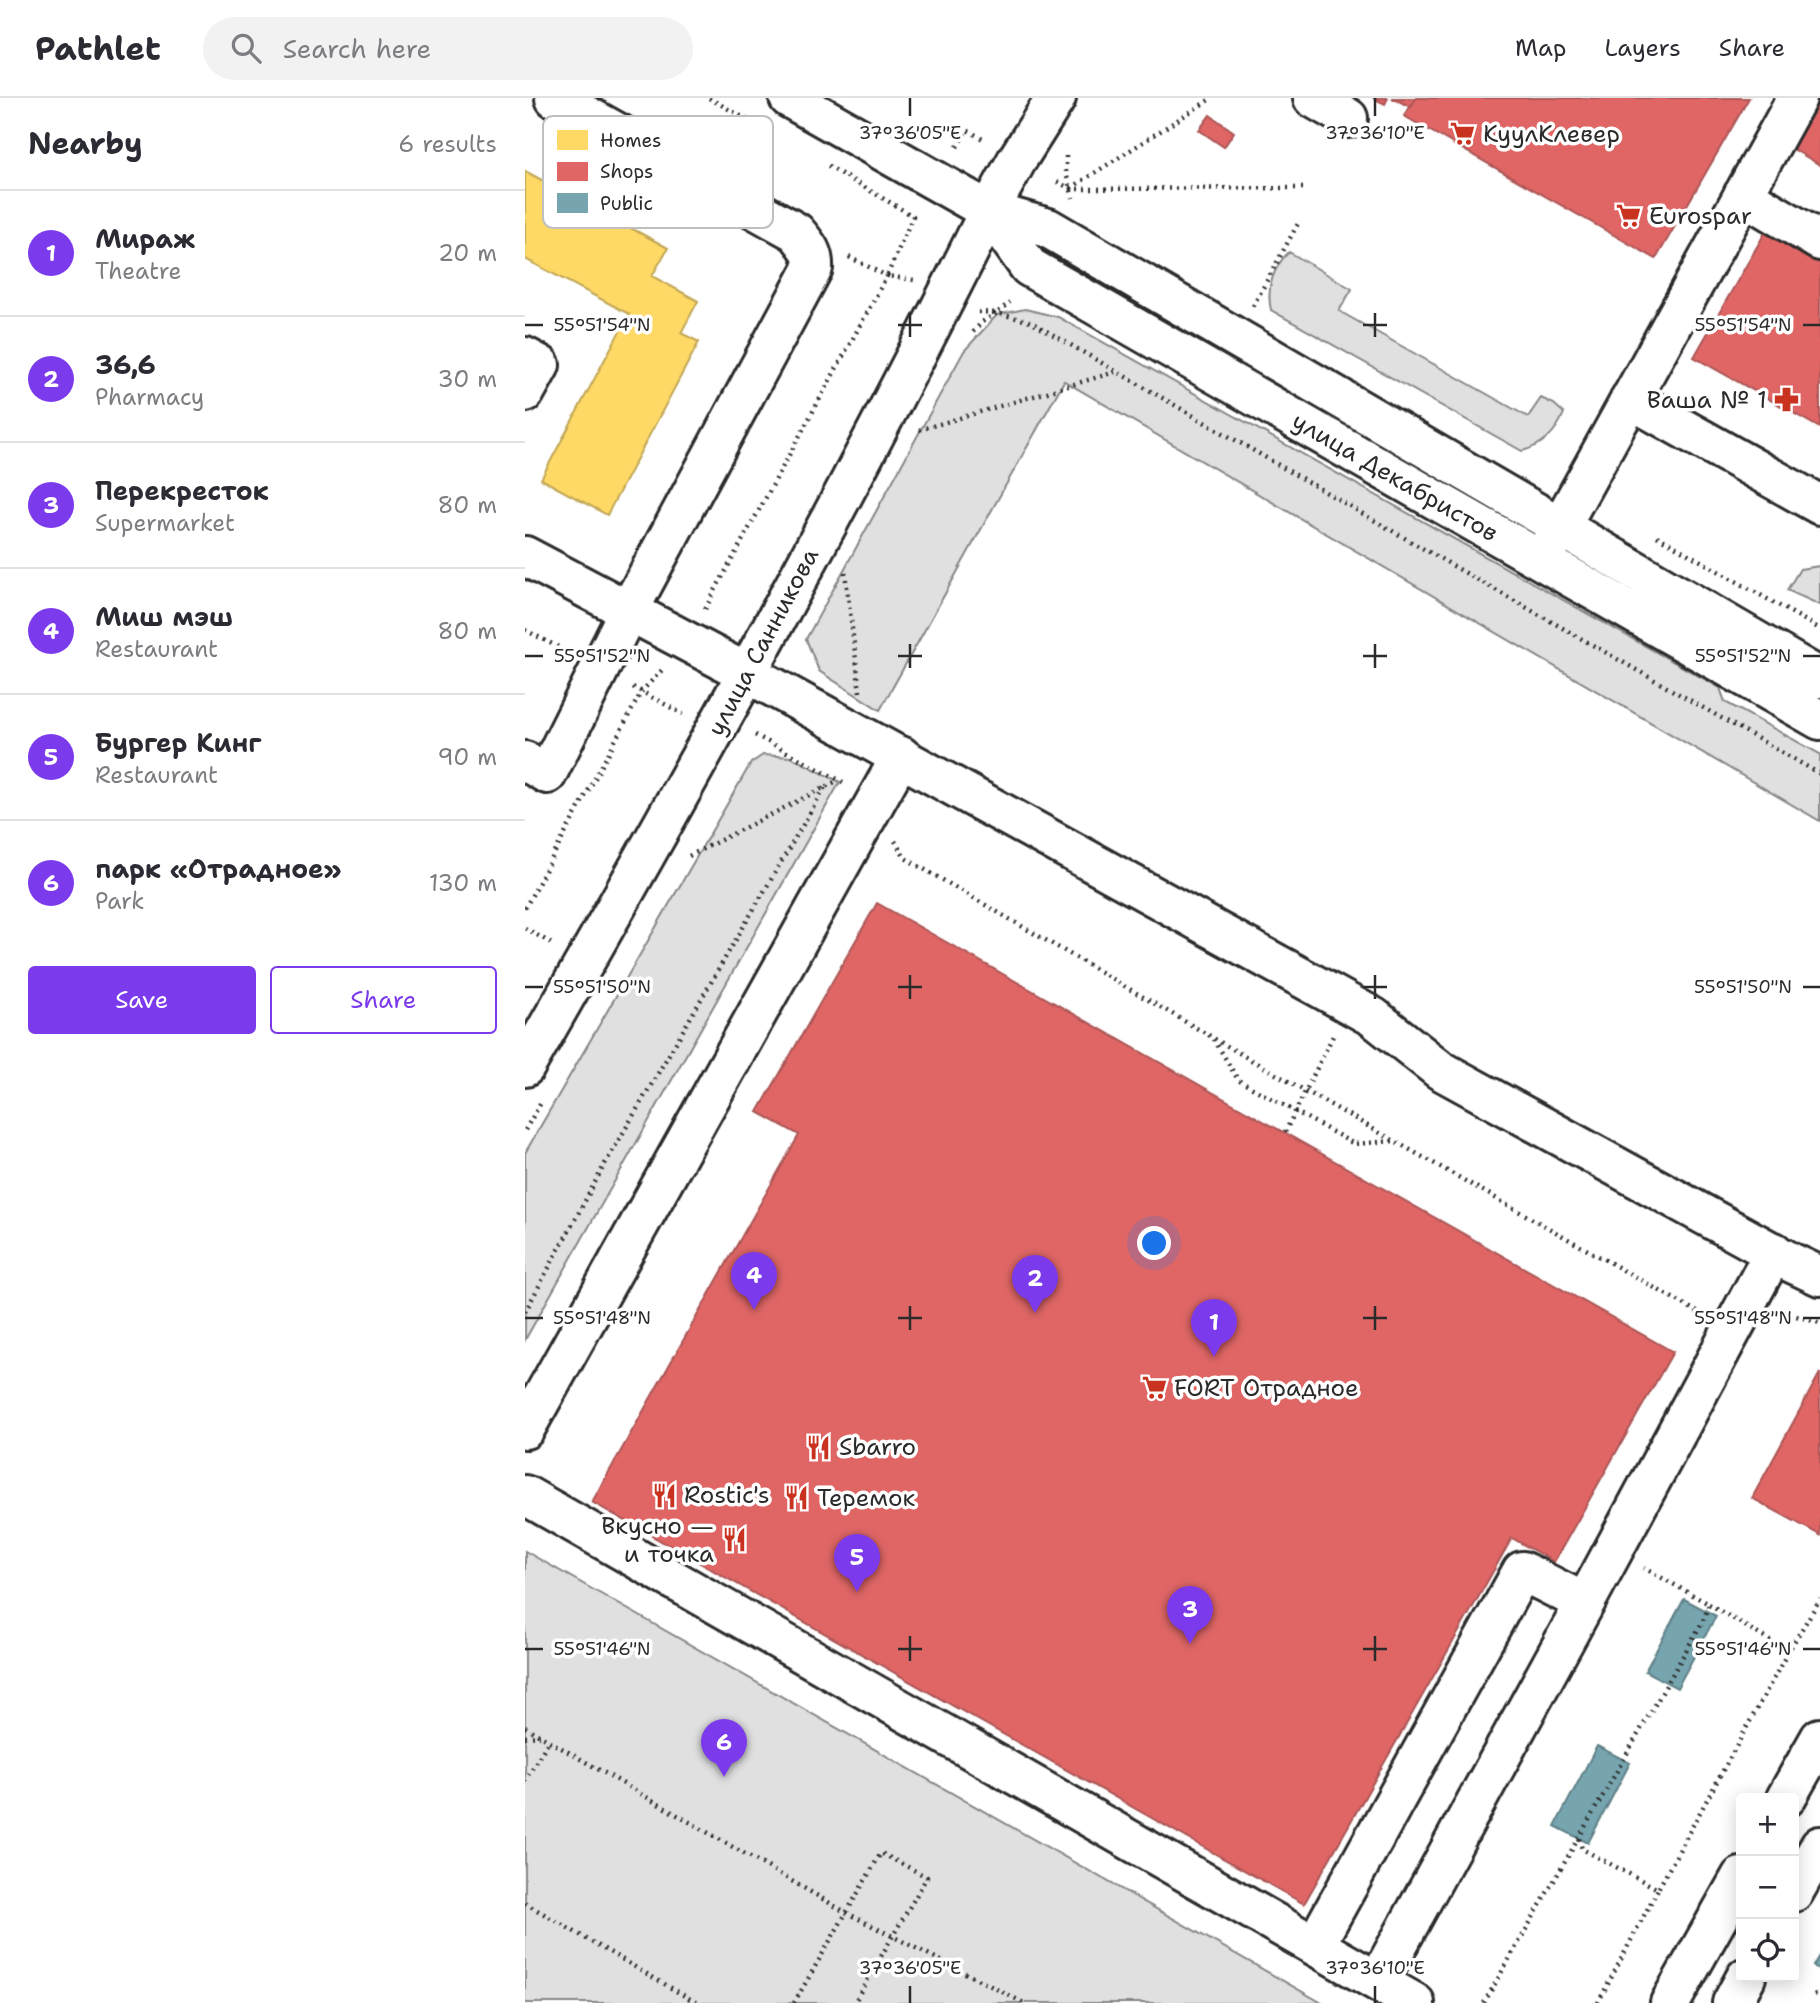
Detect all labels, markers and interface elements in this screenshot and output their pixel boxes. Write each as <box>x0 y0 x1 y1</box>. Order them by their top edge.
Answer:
search box <box>203 17 693 80</box>
text: Pathlet <box>35 26 161 71</box>
icon: search <box>227 29 265 67</box>
text: Search here <box>283 31 431 66</box>
text: Map <box>1515 32 1566 64</box>
text: Layers <box>1604 32 1681 64</box>
text: Share <box>1719 32 1785 64</box>
legend <box>543 116 773 228</box>
place label: КуулКлевер <box>1483 118 1620 150</box>
supermarket icon: КуулКлевер <box>1449 120 1477 148</box>
text: 37°36'05"E <box>859 121 961 145</box>
text: 37°36'10"E <box>1325 121 1425 145</box>
text: Nearby <box>28 123 143 164</box>
text: Homes <box>600 128 661 153</box>
text: 6 results <box>398 129 497 159</box>
text: Shops <box>600 159 654 184</box>
text: Public <box>600 191 653 216</box>
place label: Eurospar <box>1649 200 1752 232</box>
supermarket icon: Eurospar <box>1615 202 1643 230</box>
text: Мираж <box>95 221 195 256</box>
text: 1 <box>46 238 56 268</box>
text: 20 m <box>438 238 497 268</box>
text: Theatre <box>95 256 182 286</box>
text: 55°51'54"N <box>553 313 651 337</box>
text: 55°51'54"N <box>1694 313 1792 337</box>
text: 36,6 <box>95 347 156 382</box>
text: 2 <box>43 364 59 394</box>
text: 30 m <box>438 364 497 394</box>
text: Pharmacy <box>95 382 204 412</box>
place label: Ваша № 1 <box>1647 384 1767 416</box>
pharmacy icon: Ваша № 1 <box>1773 386 1801 414</box>
street label: улица Декабристов <box>1286 405 1504 549</box>
text: Перекресток <box>95 473 269 508</box>
text: 3 <box>43 490 59 520</box>
text: 80 m <box>438 490 497 520</box>
text: Supermarket <box>95 508 235 538</box>
street label: улица Санникова <box>700 543 826 741</box>
text: Миш мэш <box>95 599 233 634</box>
text: 4 <box>43 616 59 646</box>
text: 80 m <box>438 616 497 646</box>
text: Restaurant <box>95 634 218 664</box>
text: 55°51'52"N <box>554 644 650 668</box>
text: 55°51'52"N <box>1695 644 1791 668</box>
text: Бургер Кинг <box>95 725 262 760</box>
text: 5 <box>44 742 58 772</box>
text: 90 m <box>437 742 497 772</box>
text: Restaurant <box>95 760 218 790</box>
text: парк «Отрадное» <box>95 851 341 886</box>
text: 6 <box>43 868 59 898</box>
text: 130 m <box>429 868 497 898</box>
text: Park <box>95 886 144 916</box>
button: Save <box>28 966 256 1034</box>
button: Share <box>270 966 497 1034</box>
text: 55°51'50"N <box>553 975 651 999</box>
text: 55°51'50"N <box>1694 975 1792 999</box>
your location <box>1137 1226 1171 1260</box>
pin: 4 <box>731 1252 777 1310</box>
pin: 2 <box>1012 1255 1058 1313</box>
pin: 1 <box>1191 1299 1237 1357</box>
text: 55°51'48"N <box>553 1306 651 1330</box>
text: 55°51'48"N <box>1694 1306 1792 1330</box>
place label: FORT Отрадное <box>1174 1372 1359 1404</box>
supermarket icon: FORT Отрадное <box>1140 1374 1168 1402</box>
place label: Sbarro <box>839 1431 916 1463</box>
restaurant icon: Sbarro <box>805 1433 833 1461</box>
place label: Rostic's <box>684 1479 770 1511</box>
restaurant icon: Rostic's <box>650 1481 678 1509</box>
place label: Теремок <box>817 1482 915 1514</box>
restaurant icon: Теремок <box>783 1484 811 1512</box>
place label: Вкусно — и точка <box>601 1510 714 1570</box>
restaurant icon: Вкусно — и точка <box>720 1526 748 1554</box>
pin: 5 <box>834 1534 880 1592</box>
pin: 3 <box>1167 1586 1213 1644</box>
text: 55°51'46"N <box>553 1637 651 1661</box>
text: 55°51'46"N <box>1694 1637 1792 1661</box>
pin: 6 <box>701 1719 747 1777</box>
map controls <box>1736 1793 1799 1982</box>
button: + <box>1736 1793 1799 1856</box>
button: − <box>1736 1856 1799 1919</box>
button: locate <box>1736 1919 1799 1982</box>
text: 37°36'05"E <box>859 1956 961 1980</box>
text: 37°36'10"E <box>1325 1956 1425 1980</box>

